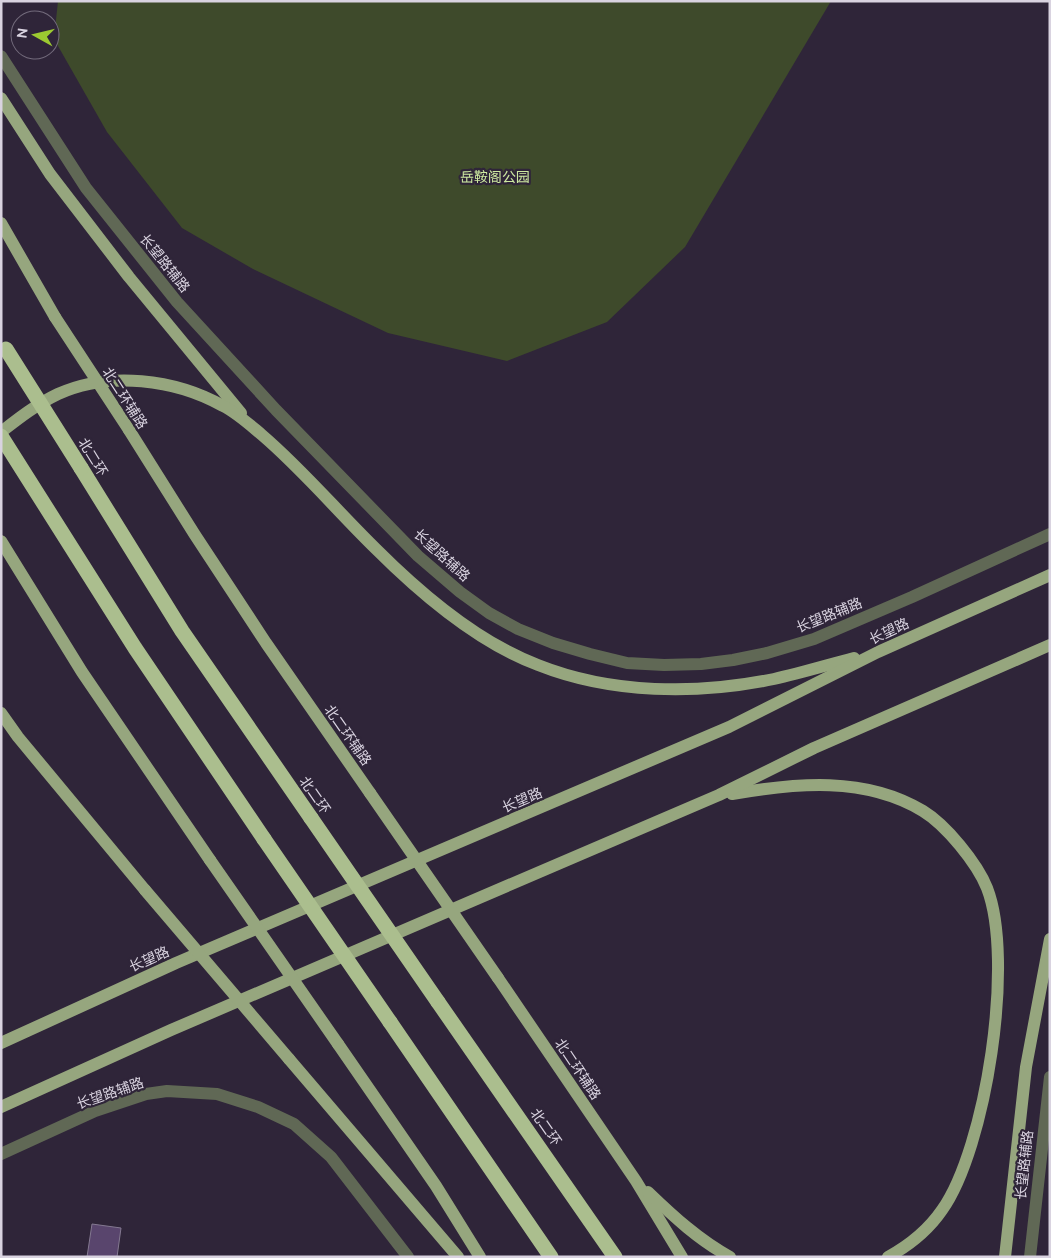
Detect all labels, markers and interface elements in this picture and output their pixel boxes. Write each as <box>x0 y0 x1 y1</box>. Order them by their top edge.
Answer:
north arrow <box>10 10 60 60</box>
text: N <box>13 27 31 39</box>
park label: 岳鞍阁公园 <box>460 169 530 185</box>
street label: 长望路辅路 <box>137 231 193 295</box>
street label: 北二环辅路 <box>99 364 151 432</box>
street label: 北二环 <box>75 435 111 479</box>
street label: 长望路辅路 <box>411 526 473 584</box>
street label: 长望路辅路 <box>794 594 864 636</box>
street label: 长望路 <box>867 615 911 647</box>
street label: 北二环辅路 <box>321 702 375 768</box>
street label: 北二环 <box>296 773 334 817</box>
street label: 长望路 <box>500 784 544 816</box>
street label: 长望路 <box>127 943 171 975</box>
street label: 北二环辅路 <box>552 1036 604 1102</box>
street label: 长望路辅路 <box>74 1074 146 1112</box>
street label: 北二环 <box>527 1105 565 1149</box>
street label: 长望路辅路 <box>1012 1129 1036 1201</box>

